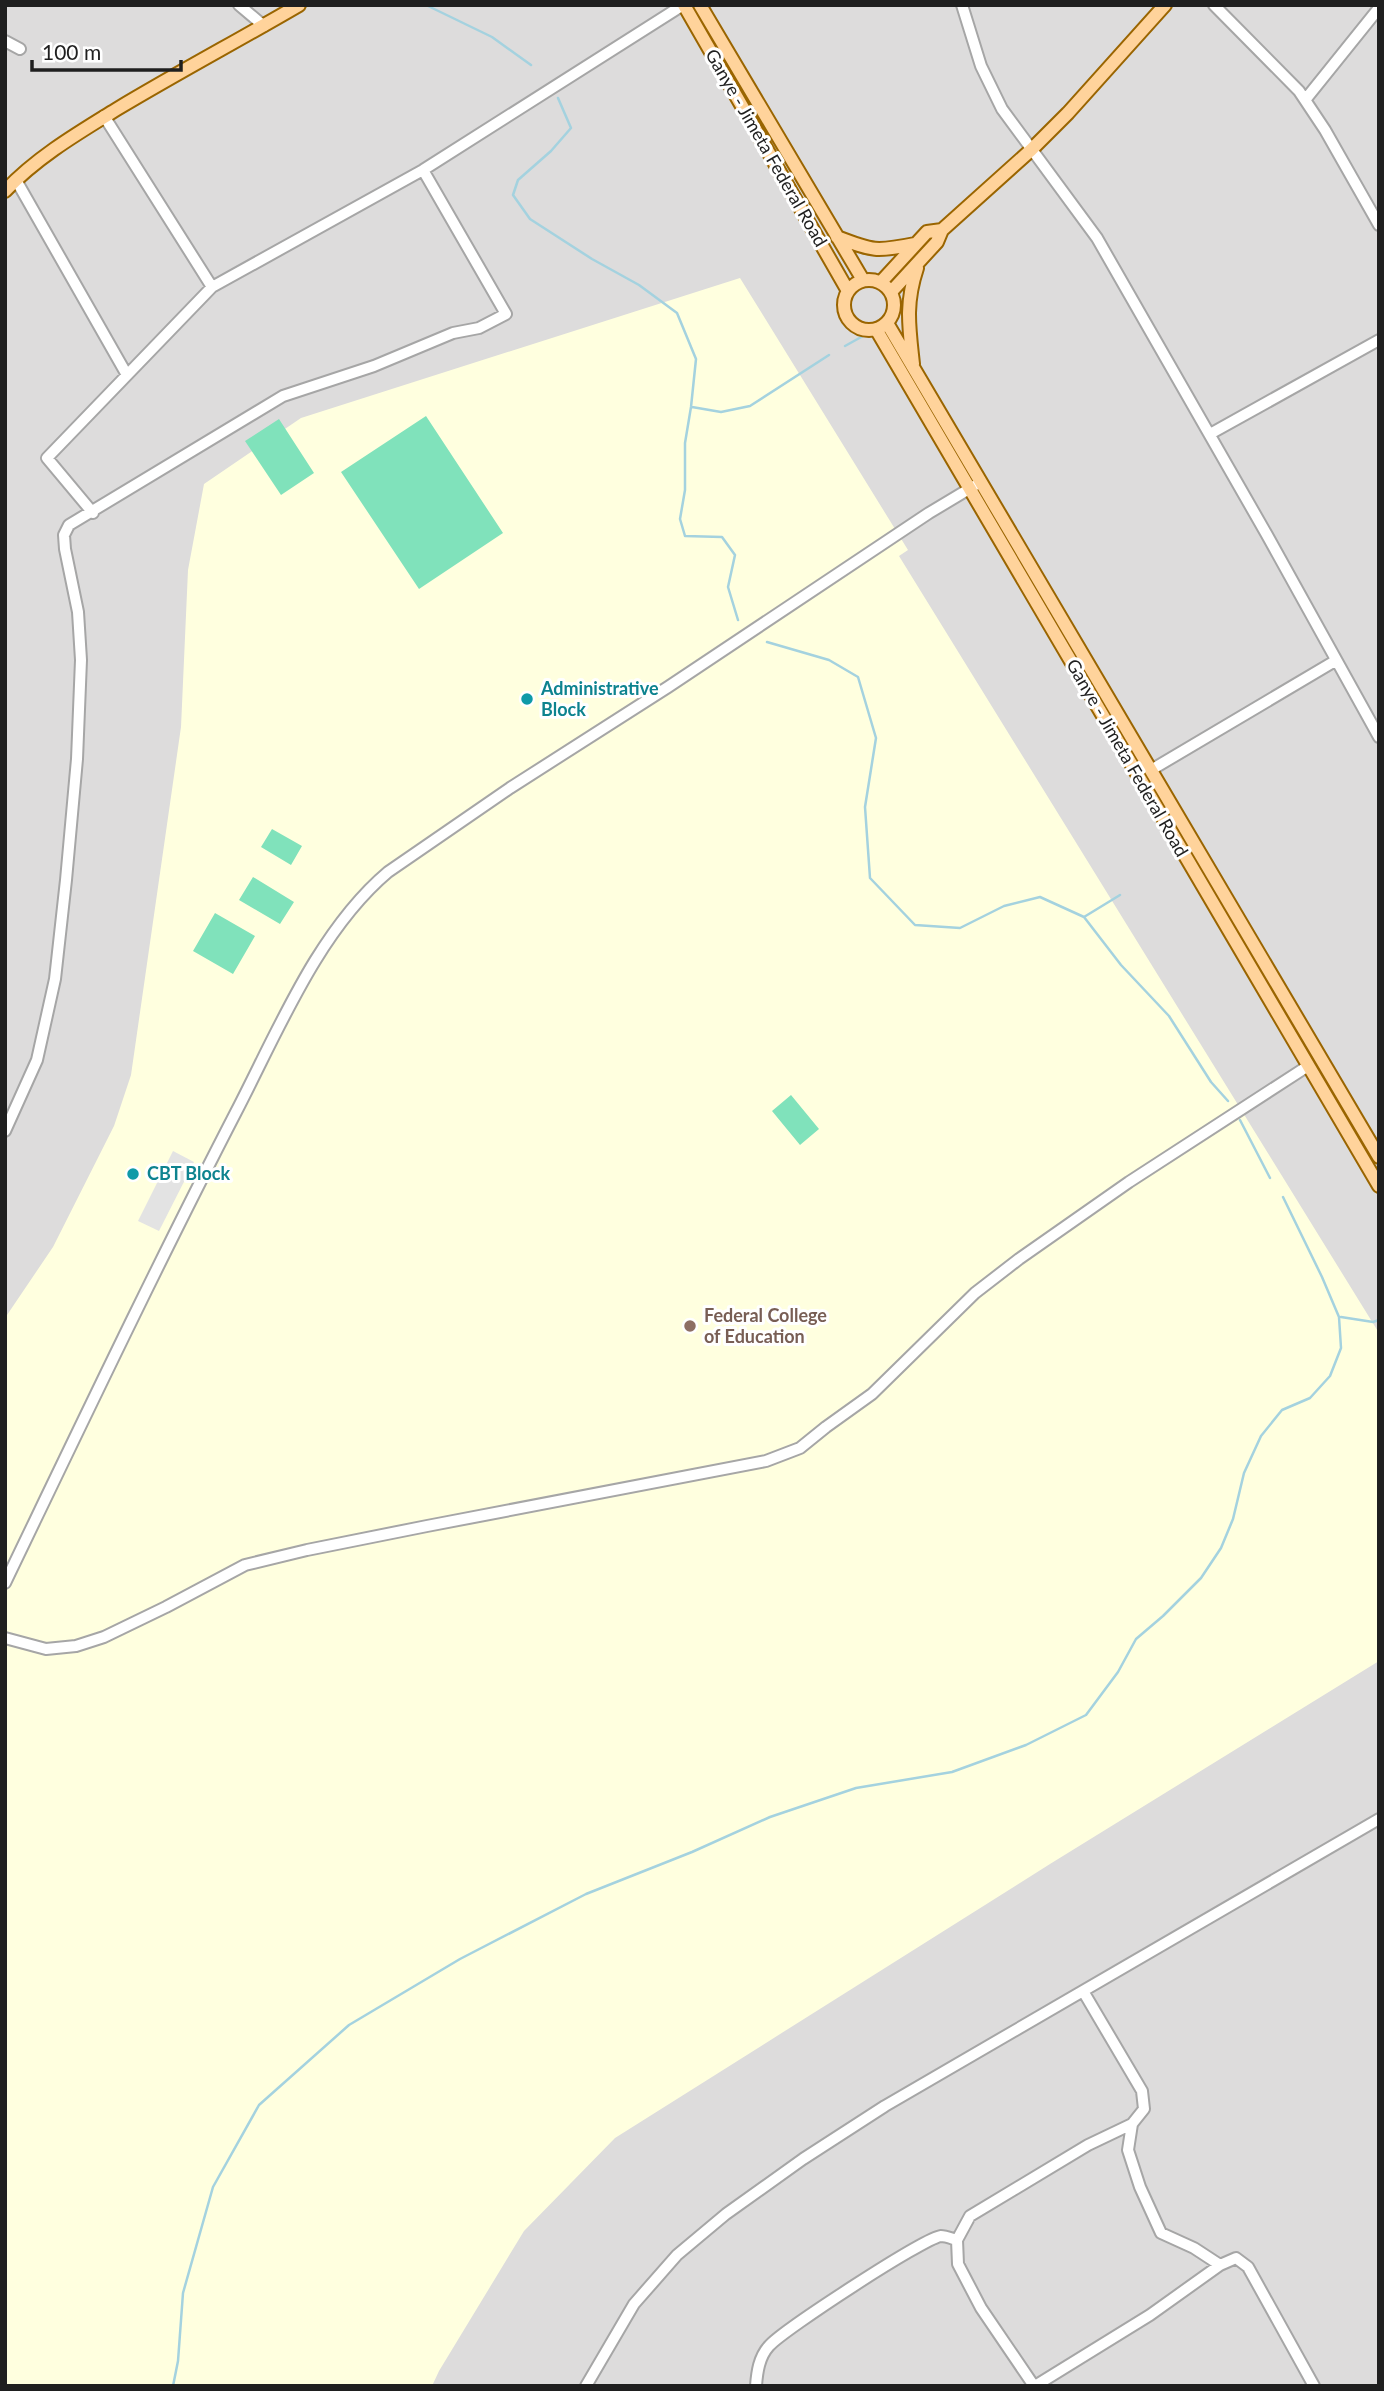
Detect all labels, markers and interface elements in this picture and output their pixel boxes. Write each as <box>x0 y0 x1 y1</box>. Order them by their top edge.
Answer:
scale bar <box>32 28 180 72</box>
text: 100 m <box>42 39 101 64</box>
street label: Ganye - Jimeta Federal Road <box>701 45 832 250</box>
street label: Ganye - Jimeta Federal Road <box>1062 655 1193 860</box>
place label: Administrative Block <box>540 677 659 720</box>
marker: Administrative Block <box>519 691 535 707</box>
place label: CBT Block <box>147 1162 230 1184</box>
marker: CBT Block <box>125 1166 141 1182</box>
place label: Federal College of Education <box>704 1304 827 1347</box>
marker: Federal College of Education <box>682 1318 698 1334</box>

